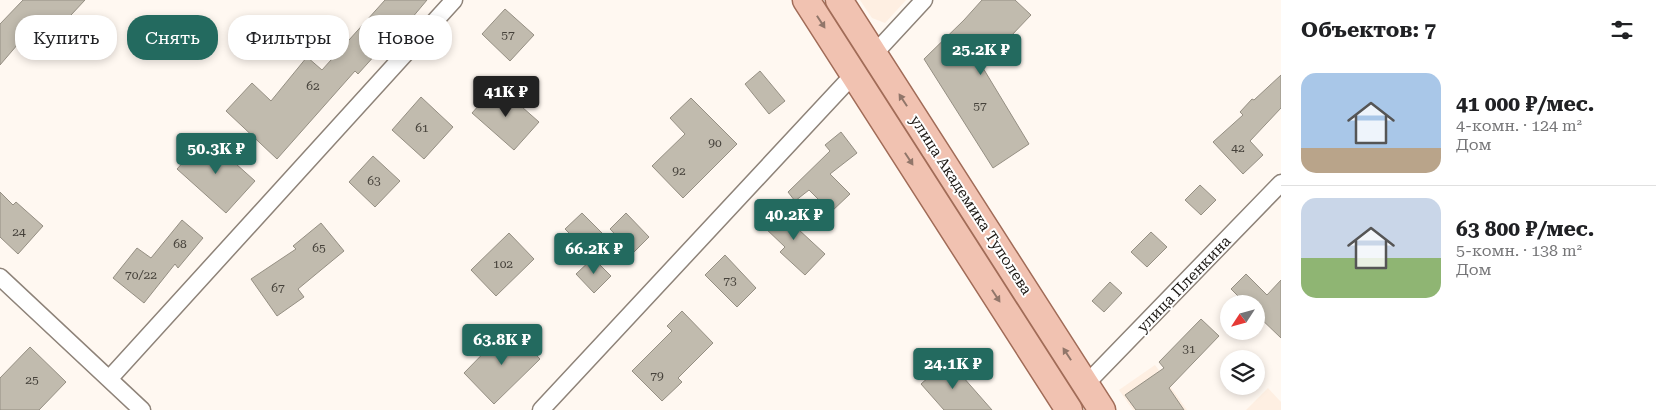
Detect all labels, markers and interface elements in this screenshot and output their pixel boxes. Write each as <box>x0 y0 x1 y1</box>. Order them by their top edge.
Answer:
chip: Купить <box>15 15 117 60</box>
chip: Снять <box>127 15 218 60</box>
chip: Фильтры <box>228 15 349 60</box>
chip: Новое <box>359 15 452 60</box>
one-way arrow <box>816 16 825 29</box>
icon: filters <box>1608 16 1636 44</box>
text: Объектов: 7 <box>1301 18 1436 42</box>
house number: 57 <box>501 28 515 42</box>
pin: 25.2K ₽ <box>935 34 1027 76</box>
text: 25.2K ₽ <box>952 40 1010 59</box>
pin: 41K ₽ <box>471 76 541 118</box>
house number: 62 <box>306 79 320 93</box>
text: 41K ₽ <box>484 82 528 101</box>
text: 41 000 ₽/мес. <box>1456 92 1594 116</box>
one-way arrow <box>898 93 908 106</box>
icon: home <box>1341 93 1401 153</box>
house number: 57 <box>973 99 987 113</box>
street label: улица Академика Туполева <box>906 112 1036 298</box>
text: 4-комн. · 124 m² <box>1456 116 1582 135</box>
house number: 61 <box>415 121 429 135</box>
pin: 50.3K ₽ <box>170 132 262 175</box>
text: Дом <box>1456 135 1492 154</box>
house number: 90 <box>708 136 722 150</box>
text: 50.3K ₽ <box>187 139 245 158</box>
house number: 42 <box>1231 141 1245 155</box>
one-way arrow <box>904 152 913 166</box>
house number: 92 <box>672 164 686 178</box>
house number: 63 <box>367 174 381 188</box>
pin: 40.2K ₽ <box>748 198 840 241</box>
text: 40.2K ₽ <box>765 205 823 224</box>
text: 63 800 ₽/мес. <box>1456 217 1594 241</box>
icon: home <box>1341 218 1401 278</box>
house number: 24 <box>12 225 26 239</box>
pin: 66.2K ₽ <box>548 232 640 275</box>
street label: улица Пленкина <box>1133 232 1235 336</box>
house number: 68 <box>173 237 187 251</box>
text: 66.2K ₽ <box>565 239 623 258</box>
house number: 65 <box>312 241 326 255</box>
text: 5-комн. · 138 m² <box>1456 241 1582 260</box>
house number: 102 <box>493 257 513 271</box>
text: Дом <box>1456 260 1492 279</box>
house number: 70/22 <box>125 268 157 282</box>
house number: 73 <box>723 274 737 288</box>
house number: 67 <box>271 281 285 295</box>
one-way arrow <box>991 289 1001 303</box>
north arrow <box>1220 295 1265 340</box>
map controls <box>1220 295 1265 395</box>
pin: 63.8K ₽ <box>456 324 548 366</box>
text: 63.8K ₽ <box>473 330 531 349</box>
house number: 31 <box>1182 342 1196 356</box>
one-way arrow <box>1062 347 1071 361</box>
pin: 24.1K ₽ <box>907 348 999 390</box>
button: layers <box>1220 350 1265 395</box>
text: 24.1K ₽ <box>924 354 982 373</box>
house number: 79 <box>650 369 664 383</box>
house number: 25 <box>25 373 39 387</box>

